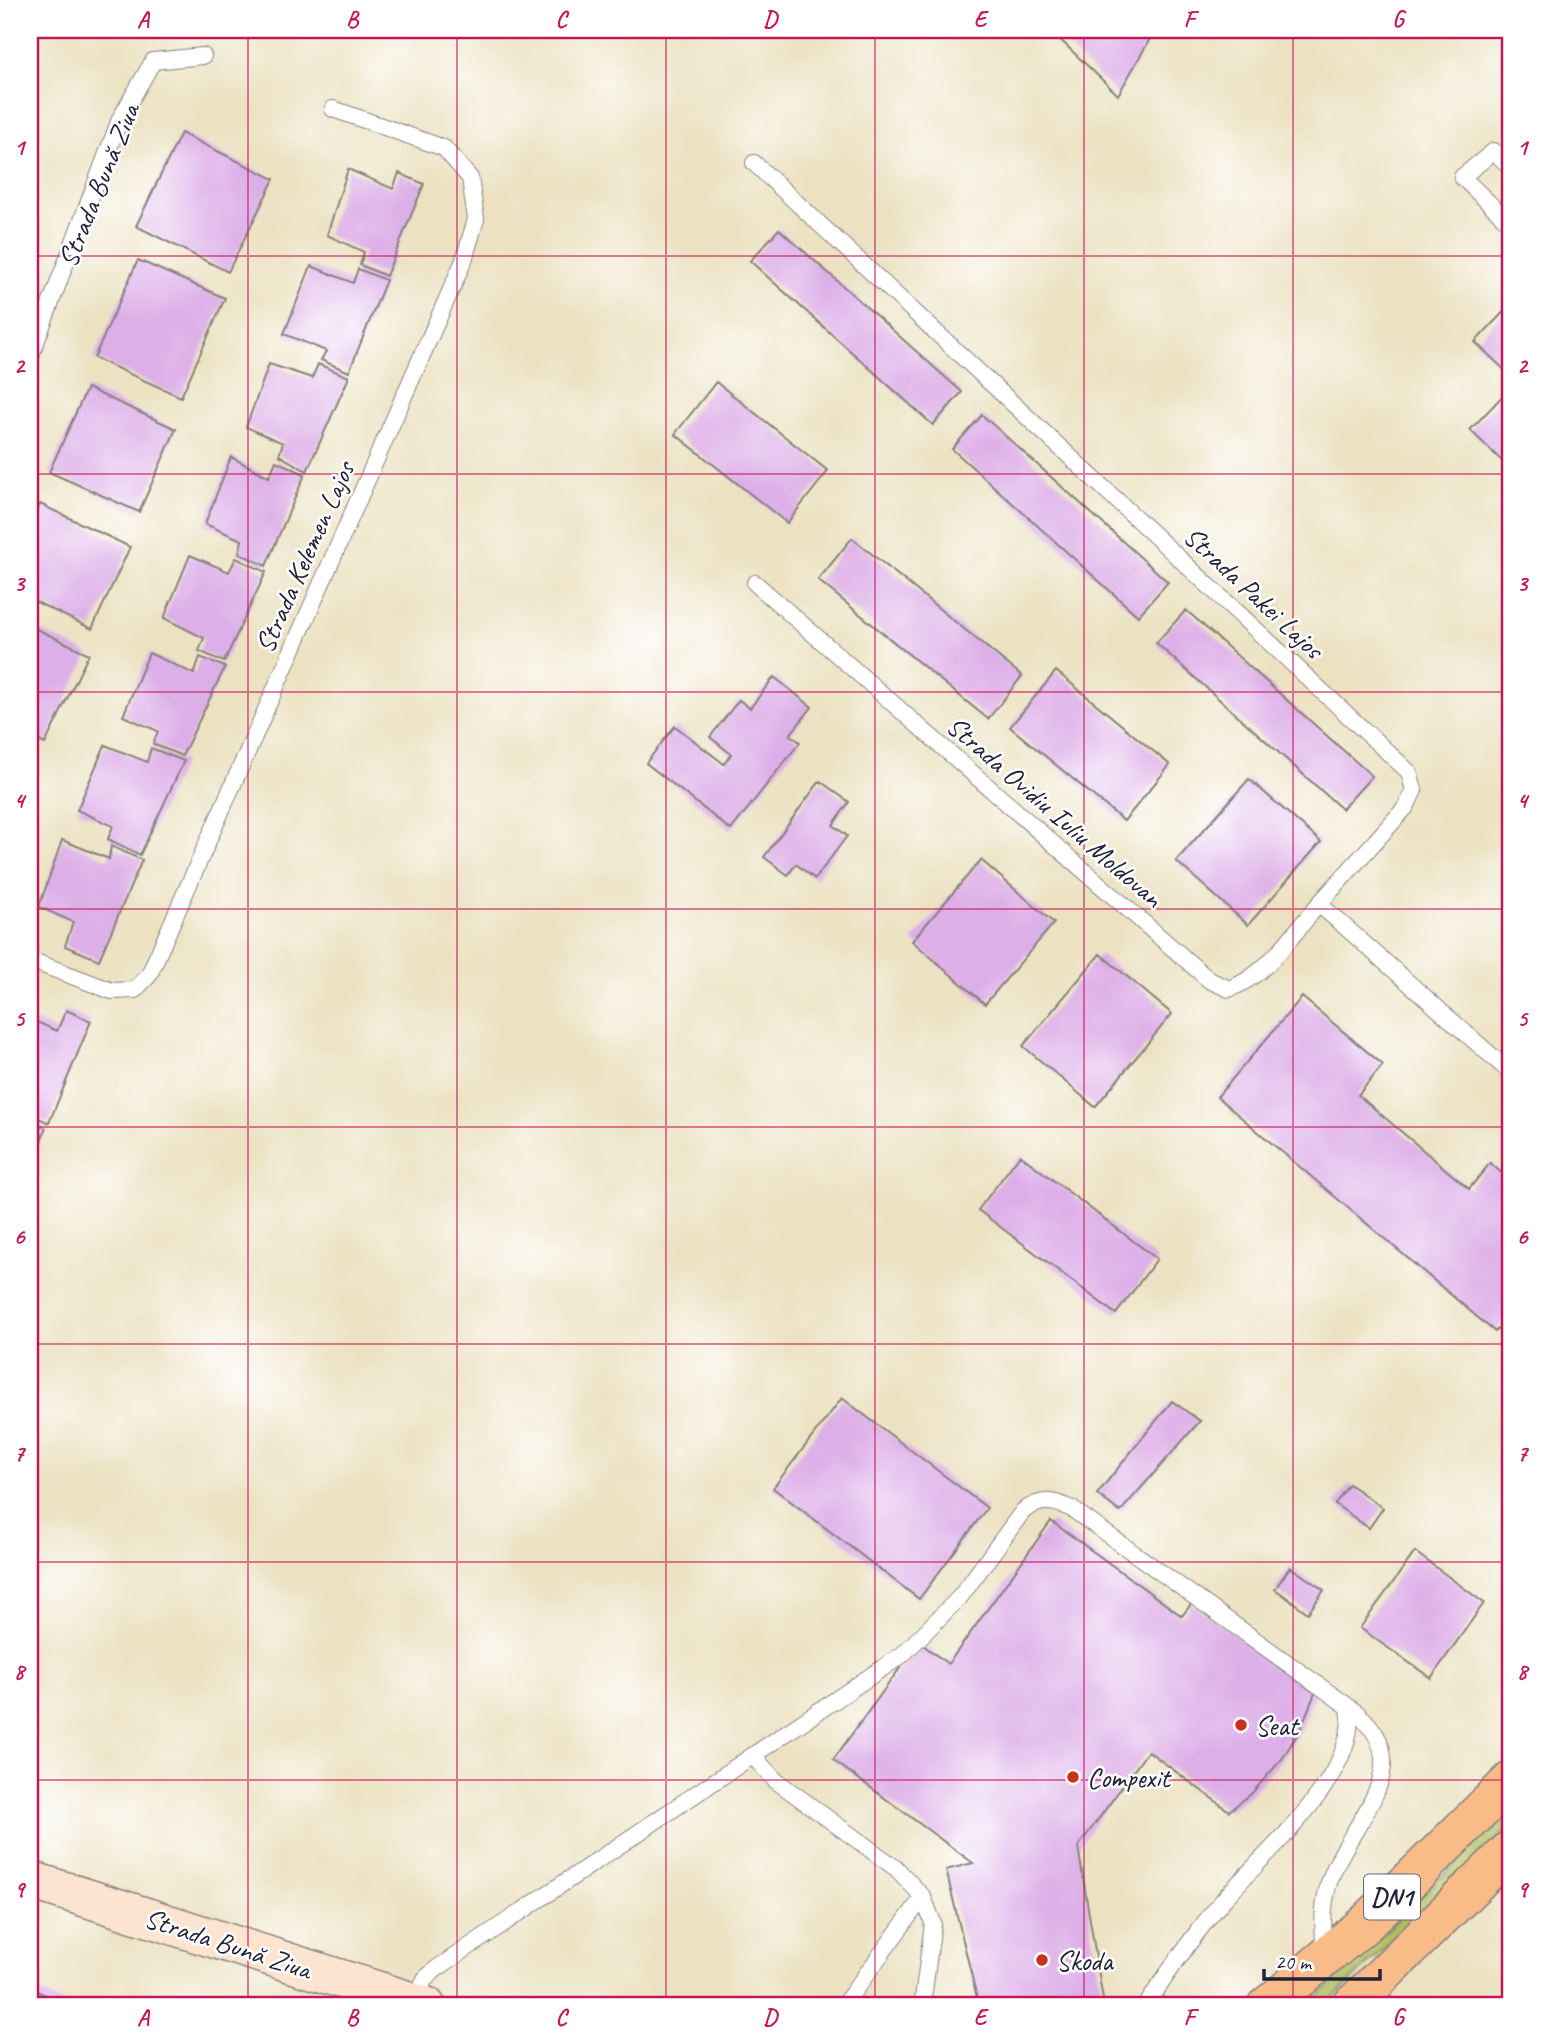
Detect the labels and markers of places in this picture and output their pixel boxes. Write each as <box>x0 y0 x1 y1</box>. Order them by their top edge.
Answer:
place label: Seat <box>1255 1708 1300 1743</box>
marker: Seat <box>1233 1717 1249 1733</box>
place label: Compexit <box>1087 1760 1172 1795</box>
marker: Compexit <box>1065 1769 1081 1785</box>
place label: Skoda <box>1056 1943 1114 1978</box>
marker: Skoda <box>1034 1952 1050 1968</box>

